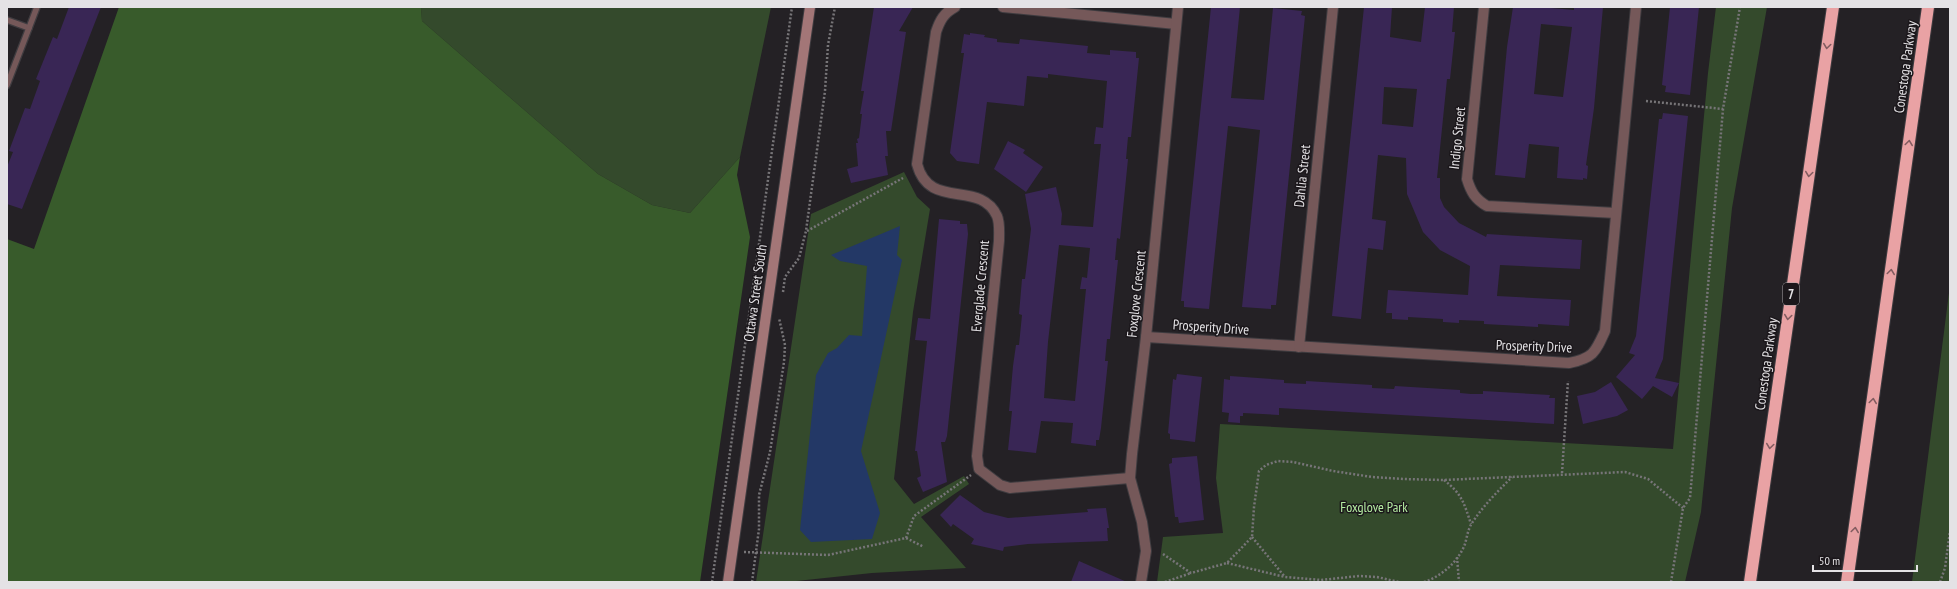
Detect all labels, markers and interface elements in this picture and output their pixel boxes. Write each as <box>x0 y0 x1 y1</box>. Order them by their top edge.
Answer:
street label: Conestoga Parkway <box>1890 19 1920 114</box>
one-way arrow <box>1823 43 1832 49</box>
street label: Indigo Street <box>1445 106 1469 170</box>
one-way arrow <box>1904 140 1913 146</box>
street label: Dahlia Street <box>1290 144 1314 208</box>
one-way arrow <box>1805 171 1814 177</box>
street label: Everglade Crescent <box>967 239 993 333</box>
street label: Ottawa Street South <box>739 243 771 343</box>
street label: Foxglove Crescent <box>1122 249 1150 338</box>
one-way arrow <box>1886 269 1895 275</box>
road number: 7 <box>1783 283 1799 305</box>
one-way arrow <box>1784 314 1793 320</box>
street label: Prosperity Drive <box>1172 315 1250 339</box>
street label: Conestoga Parkway <box>1751 316 1781 411</box>
street label: Prosperity Drive <box>1496 336 1573 356</box>
one-way arrow <box>1868 398 1877 404</box>
one-way arrow <box>1766 442 1775 449</box>
park label: Foxglove Park <box>1340 498 1408 516</box>
one-way arrow <box>1850 526 1859 533</box>
scale bar <box>1813 547 1917 573</box>
text: 50 m <box>1819 553 1840 568</box>

